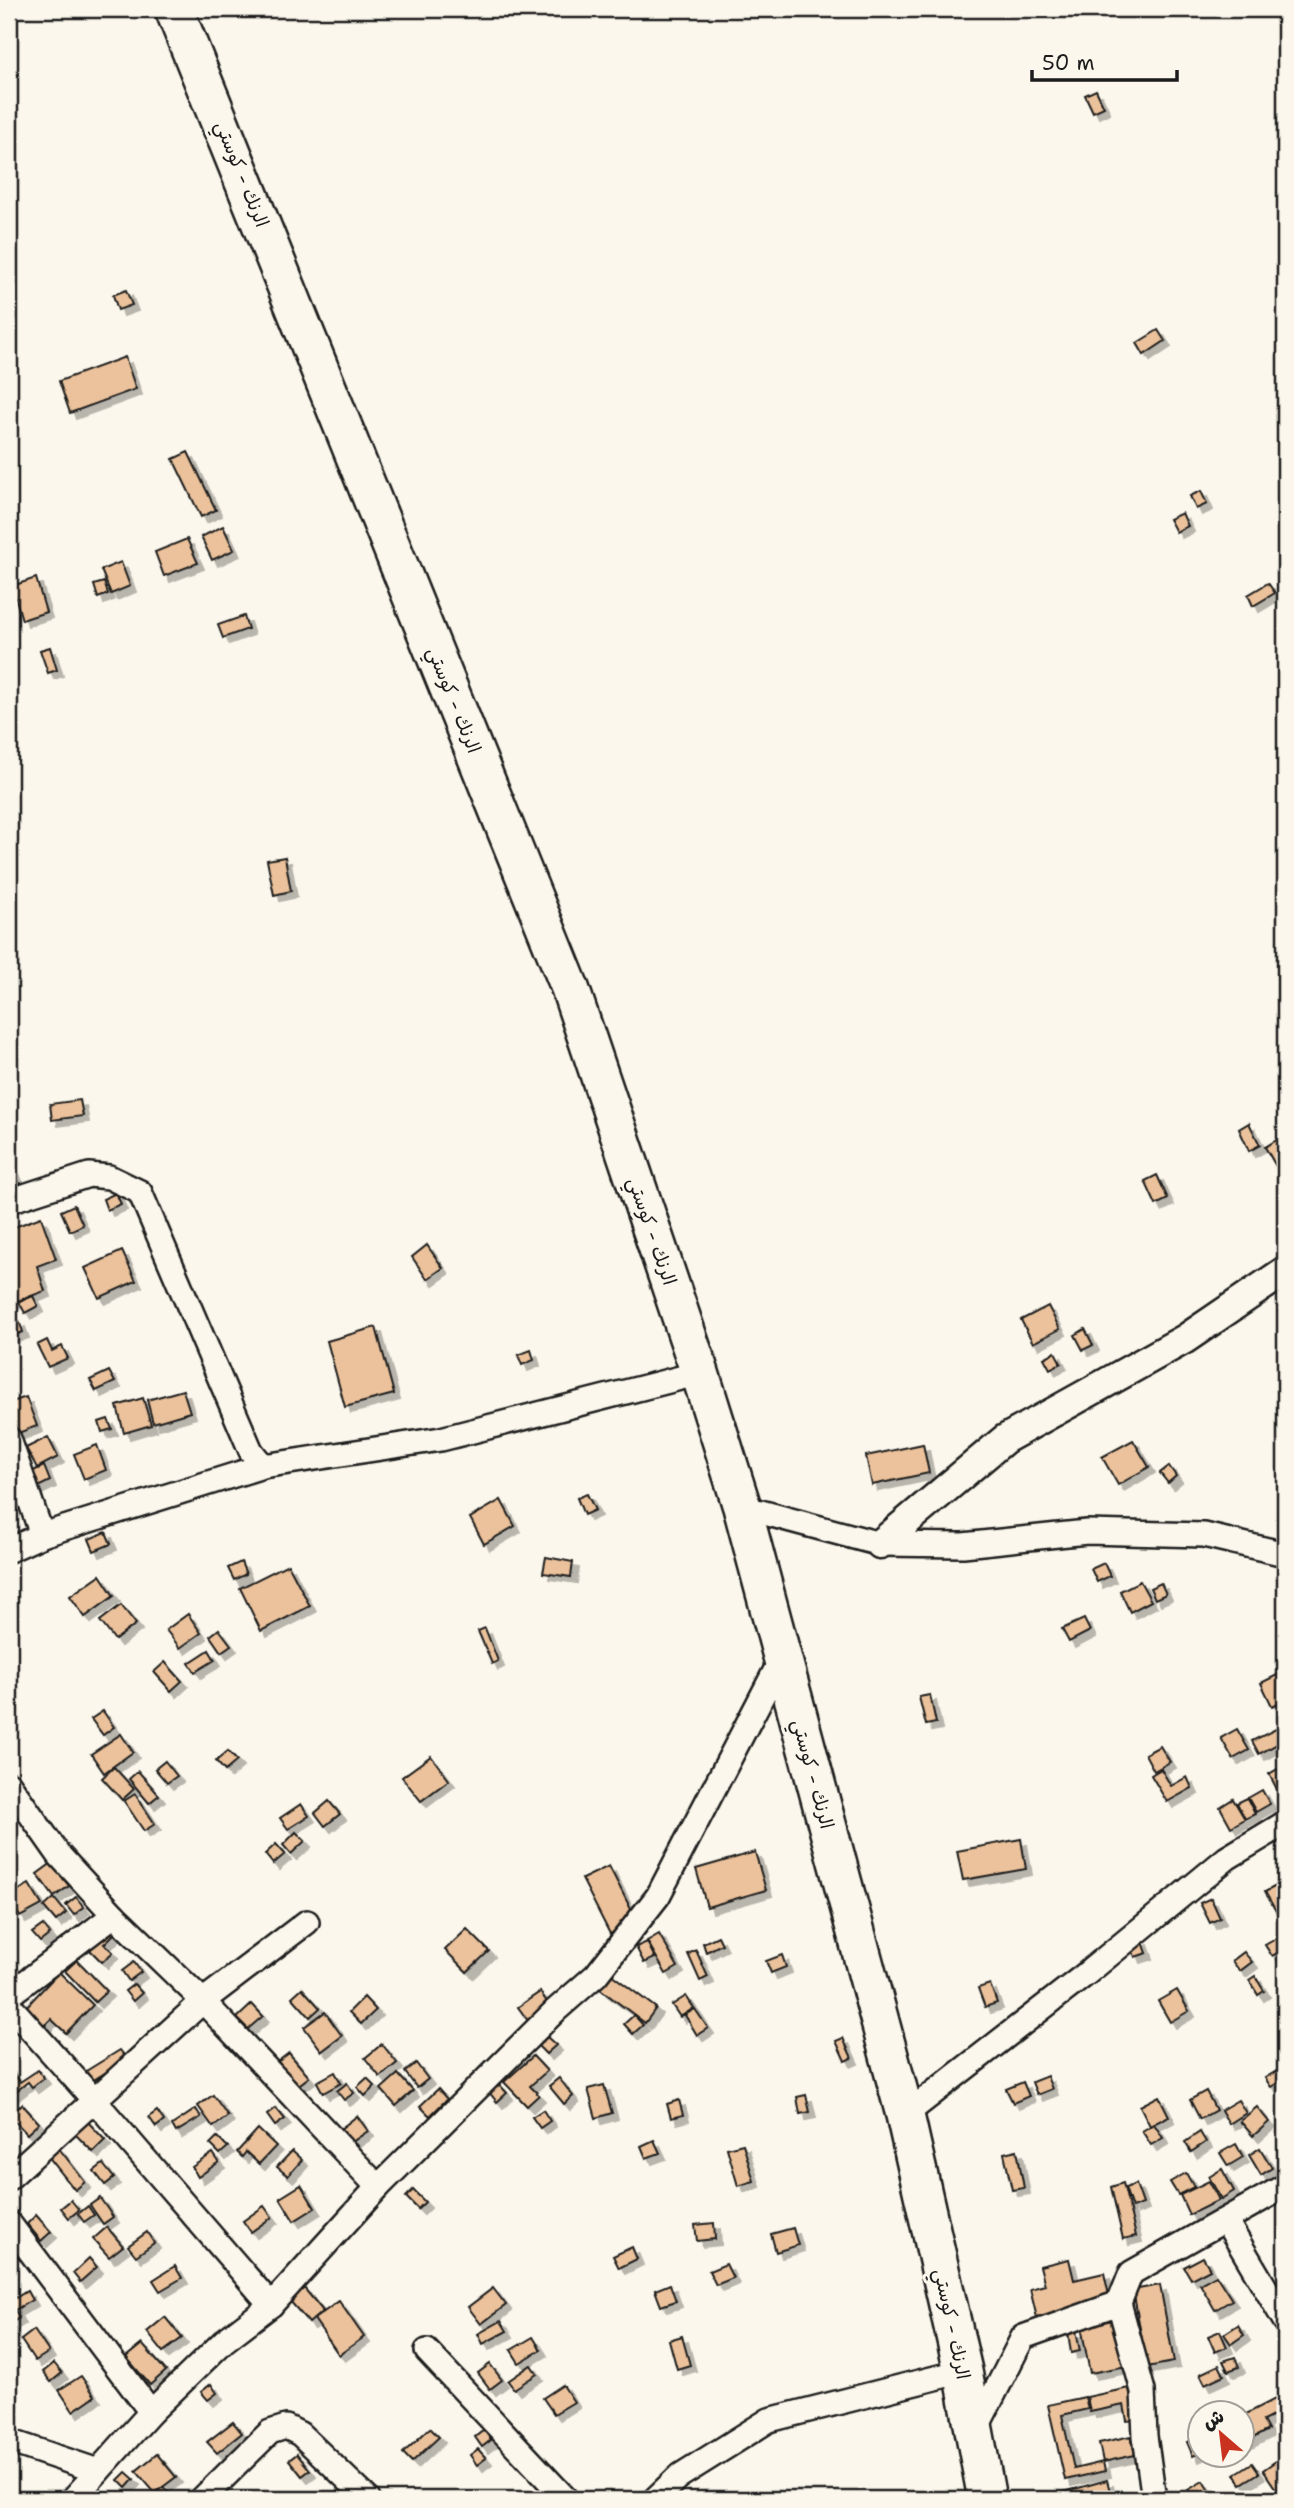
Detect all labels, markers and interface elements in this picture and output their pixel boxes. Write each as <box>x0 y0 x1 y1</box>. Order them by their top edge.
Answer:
scale bar <box>1032 38 1177 82</box>
text: 50 m <box>1042 49 1095 77</box>
street label: الرنك - كوستي <box>206 117 275 232</box>
street label: الرنك - كوستي <box>418 643 487 758</box>
street label: الرنك - كوستي <box>618 1174 682 1290</box>
street label: الرنك - كوستي <box>782 1716 840 1833</box>
street label: الرنك - كوستي <box>924 2266 976 2382</box>
north arrow <box>1186 2400 1256 2470</box>
text: ش <box>1198 2403 1228 2435</box>

